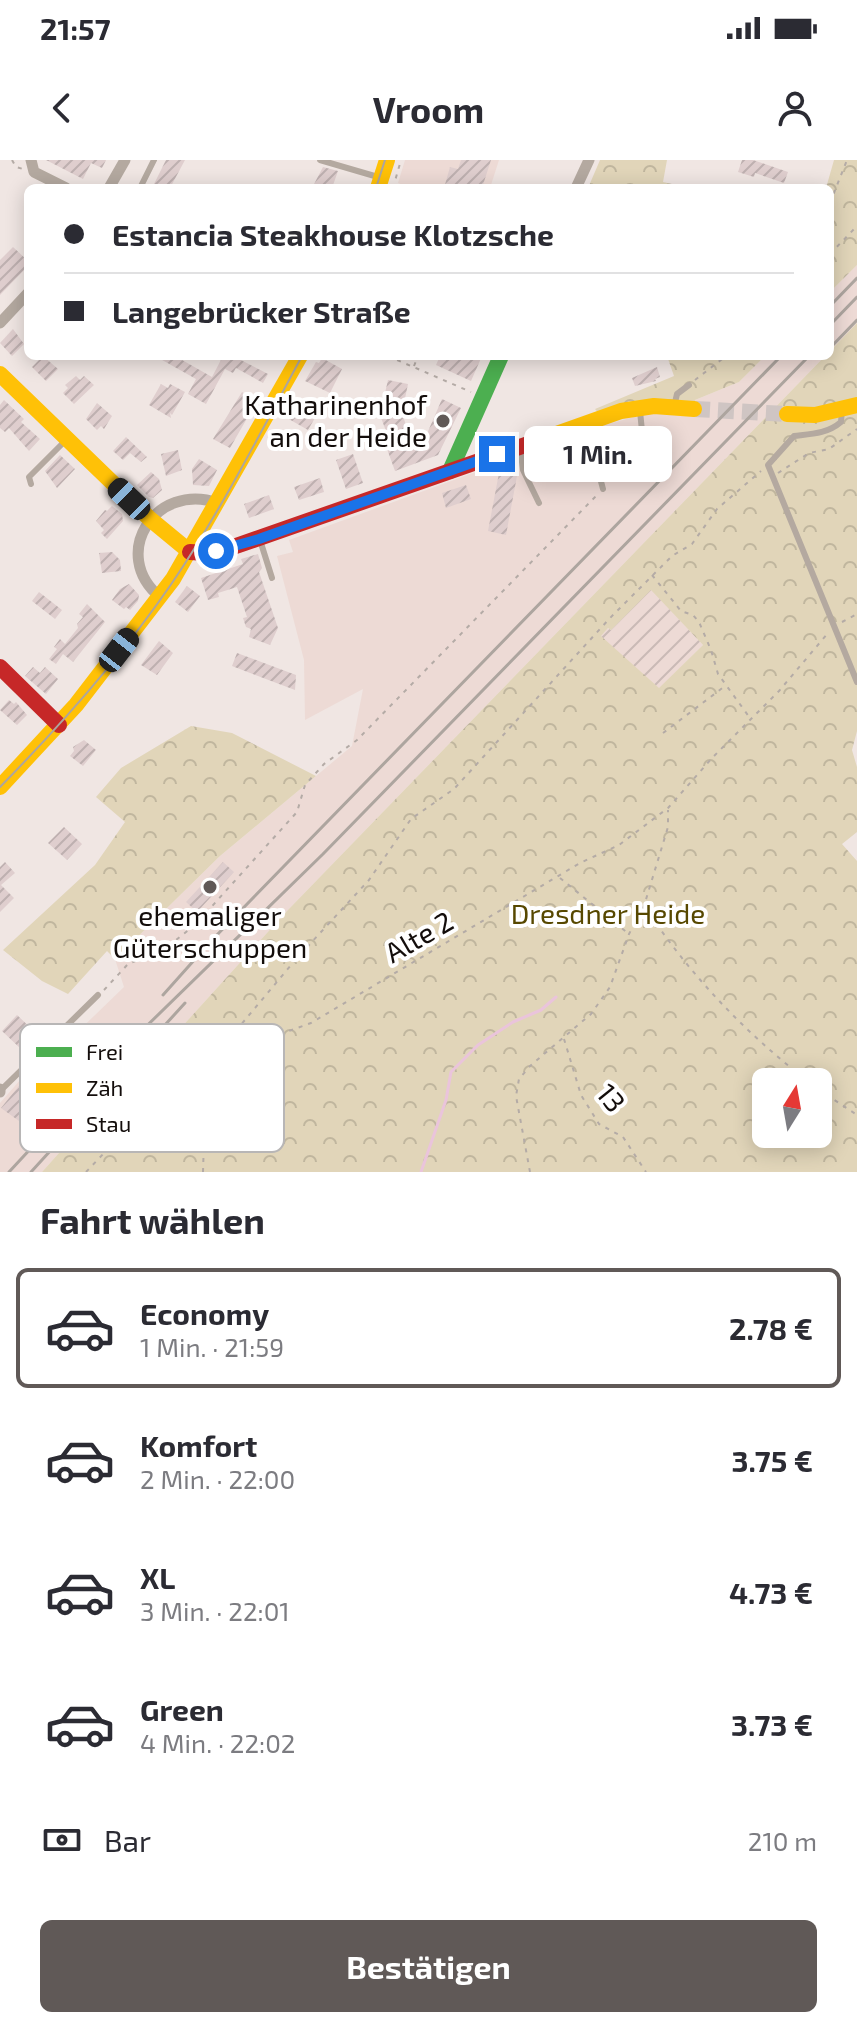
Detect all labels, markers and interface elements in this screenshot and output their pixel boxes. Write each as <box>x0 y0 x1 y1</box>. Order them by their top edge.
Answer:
text: 21:57 <box>40 10 111 46</box>
icon: back <box>40 86 84 130</box>
icon: person <box>773 86 817 130</box>
text: Vroom <box>373 87 484 130</box>
text: Estancia Steakhouse Klotzsche <box>112 216 554 252</box>
text: Langebrücker Straße <box>112 293 411 329</box>
place label: Katharinenhof an der Heide <box>244 387 428 453</box>
marker: Katharinenhof an der Heide <box>434 412 452 430</box>
callout: 1 Min. <box>525 426 673 482</box>
route end <box>479 436 515 472</box>
text: 1 Min. <box>563 438 633 469</box>
car <box>103 474 155 524</box>
route start <box>198 533 234 569</box>
car <box>95 624 143 676</box>
marker: ehemaliger Güterschuppen <box>201 878 219 896</box>
park label: Dresdner Heide <box>511 896 705 930</box>
place label: ehemaliger Güterschuppen <box>113 898 307 964</box>
street label: Alte 2 <box>378 903 459 969</box>
legend <box>20 1024 284 1152</box>
text: Frei <box>86 1038 123 1064</box>
north arrow <box>752 1068 832 1148</box>
map controls <box>752 1068 832 1148</box>
text: Zäh <box>86 1074 123 1100</box>
street label: 13 <box>590 1076 633 1118</box>
text: Stau <box>86 1110 131 1136</box>
text: Fahrt wählen <box>40 1198 265 1241</box>
icon: car <box>44 1292 116 1364</box>
text: Economy <box>140 1295 269 1331</box>
text: 2.78 € <box>729 1310 813 1346</box>
text: 1 Min. · 21:59 <box>140 1331 284 1362</box>
icon: car <box>44 1424 116 1496</box>
text: Komfort <box>140 1427 257 1463</box>
text: 3.75 € <box>732 1442 813 1478</box>
text: 2 Min. · 22:00 <box>140 1463 295 1494</box>
icon: car <box>44 1556 116 1628</box>
text: XL <box>140 1559 175 1595</box>
text: 4.73 € <box>729 1574 813 1610</box>
text: 3 Min. · 22:01 <box>140 1595 290 1626</box>
icon: car <box>44 1688 116 1760</box>
text: Green <box>140 1691 224 1727</box>
text: 3.73 € <box>731 1706 813 1742</box>
text: 4 Min. · 22:02 <box>140 1727 295 1758</box>
icon: cash <box>40 1818 84 1862</box>
text: Bar <box>104 1822 151 1858</box>
text: 210 m <box>748 1825 817 1856</box>
button: Bestätigen <box>40 1920 817 2012</box>

